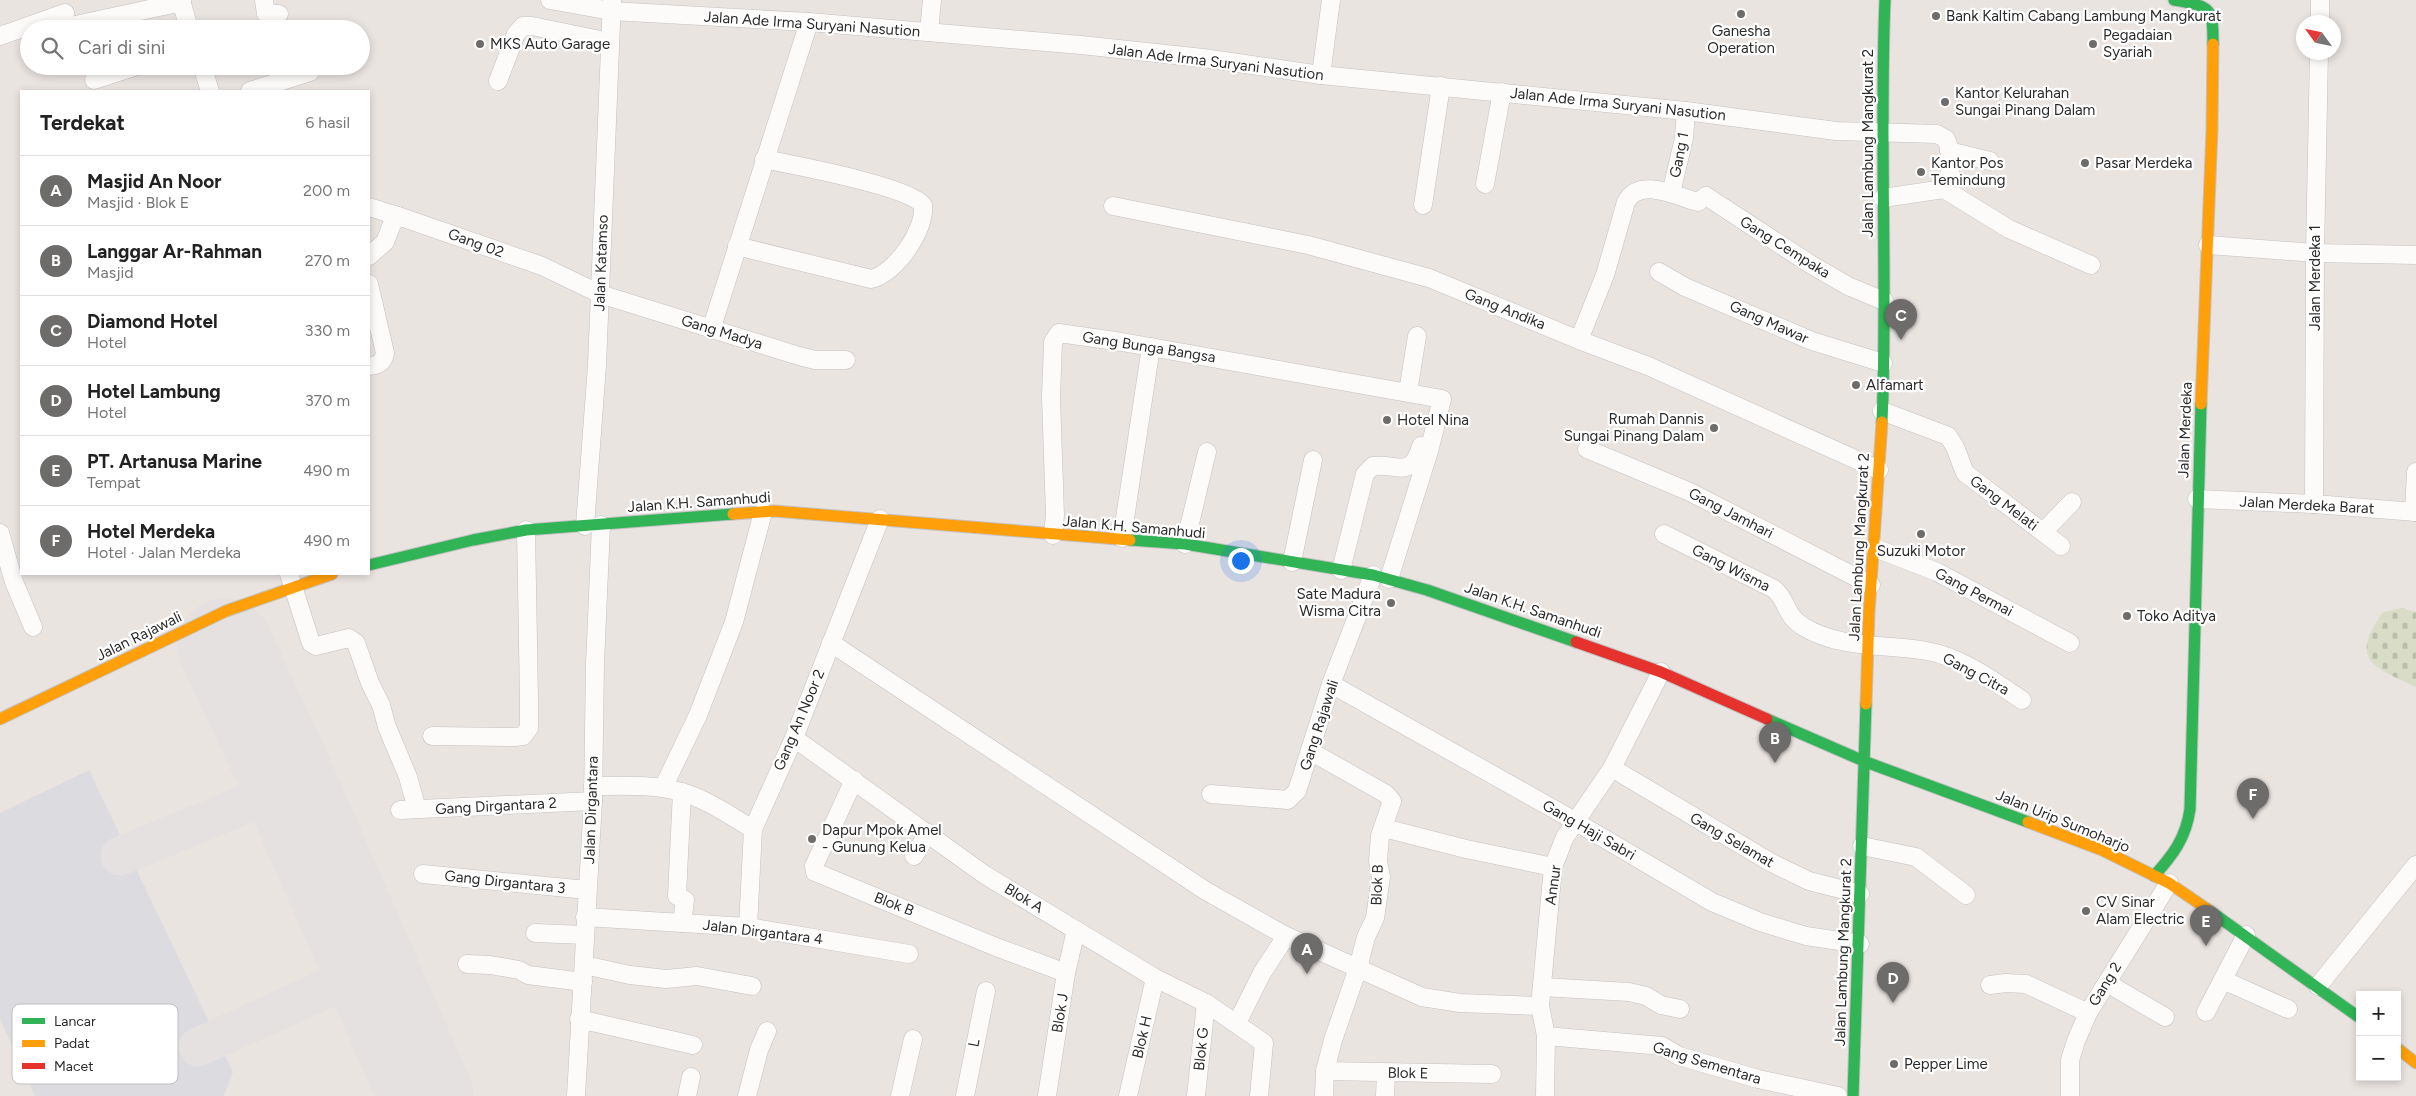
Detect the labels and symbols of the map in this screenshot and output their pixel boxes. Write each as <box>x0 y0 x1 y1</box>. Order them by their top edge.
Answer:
street label: Jalan Ade Irma Suryani Nasution <box>703 7 921 41</box>
place label: Bank Kaltim Cabang Lambung Mangkurat <box>1946 7 2222 25</box>
marker: Ganesha Operation <box>1735 8 1747 20</box>
marker: Bank Kaltim Cabang Lambung Mangkurat <box>1930 10 1942 22</box>
north arrow <box>2296 15 2341 60</box>
place label: Ganesha Operation <box>1707 22 1775 57</box>
place label: Pegadaian Syariah <box>2103 26 2172 61</box>
place label: MKS Auto Garage <box>490 35 610 53</box>
marker: MKS Auto Garage <box>474 38 486 50</box>
marker: Pegadaian Syariah <box>2087 38 2099 50</box>
street label: Jalan Ade Irma Suryani Nasution <box>1107 40 1325 84</box>
street label: Jalan Lambung Mangkurat 2 <box>1859 49 1877 237</box>
street label: Jalan Ade Irma Suryani Nasution <box>1509 84 1727 124</box>
place label: Kantor Kelurahan Sungai Pinang Dalam <box>1955 84 2095 119</box>
marker: Kantor Kelurahan Sungai Pinang Dalam <box>1939 96 1951 108</box>
street label: Gang 1 <box>1666 131 1692 179</box>
place label: Kantor Pos Temindung <box>1931 154 2006 189</box>
place label: Pasar Merdeka <box>2095 154 2192 172</box>
marker: Pasar Merdeka <box>2079 157 2091 169</box>
marker: Kantor Pos Temindung <box>1915 166 1927 178</box>
street label: Gang Cempaka <box>1737 212 1833 282</box>
street label: Jalan Katamso <box>590 214 612 312</box>
street label: Gang 02 <box>446 225 506 261</box>
street label: Jalan Merdeka 1 <box>2306 225 2324 331</box>
street label: Gang Andika <box>1462 285 1548 333</box>
street label: Gang Mawar <box>1727 297 1811 347</box>
pin: C <box>1885 299 1917 340</box>
street label: Gang Madya <box>679 311 765 353</box>
street label: Gang Bunga Bangsa <box>1081 328 1217 366</box>
place label: Alfamart <box>1866 376 1924 394</box>
marker: Alfamart <box>1850 379 1862 391</box>
street label: Jalan Merdeka <box>2174 382 2196 478</box>
place label: Rumah Dannis Sungai Pinang Dalam <box>1564 410 1704 445</box>
place label: Hotel Nina <box>1397 411 1469 429</box>
marker: Hotel Nina <box>1381 414 1393 426</box>
marker: Rumah Dannis Sungai Pinang Dalam <box>1708 422 1720 434</box>
street label: Jalan Lambung Mangkurat 2 <box>1845 453 1873 641</box>
street label: Gang Melati <box>1966 471 2042 535</box>
street label: Gang Jamhari <box>1686 484 1776 542</box>
street label: Jalan K.H. Samanhudi <box>627 488 771 516</box>
street label: Jalan Merdeka Barat <box>2239 492 2375 518</box>
street label: Jalan K.H. Samanhudi <box>1062 512 1206 542</box>
marker: Suzuki Motor <box>1915 528 1927 540</box>
street label: Gang Wisma <box>1689 541 1773 595</box>
place label: Suzuki Motor <box>1877 542 1965 560</box>
your location <box>1228 548 1254 574</box>
street label: Gang Permai <box>1932 564 2016 620</box>
street label: Jalan K.H. Samanhudi <box>1462 578 1604 642</box>
place label: Sate Madura Wisma Citra <box>1296 585 1381 620</box>
marker: Sate Madura Wisma Citra <box>1385 597 1397 609</box>
place label: Toko Aditya <box>2137 607 2216 625</box>
street label: Jalan Rajawali <box>93 608 185 664</box>
marker: Toko Aditya <box>2121 610 2133 622</box>
street label: Gang Citra <box>1940 649 2012 699</box>
street label: Gang An Noor 2 <box>770 667 828 773</box>
street label: Gang Rajawali <box>1296 677 1342 773</box>
pin: B <box>1759 722 1791 763</box>
street label: Jalan Dirgantara <box>580 756 602 864</box>
pin: F <box>2237 778 2269 819</box>
street label: Jalan Urip Sumoharjo <box>1993 786 2133 856</box>
street label: Gang Dirgantara 2 <box>435 794 557 818</box>
street label: Gang Haji Sabri <box>1539 796 1639 864</box>
street label: Gang Selamat <box>1687 809 1778 872</box>
place label: Dapur Mpok Amel - Gunung Kelua <box>822 821 942 856</box>
marker: Dapur Mpok Amel - Gunung Kelua <box>806 833 818 845</box>
street label: Jalan Lambung Mangkurat 2 <box>1831 858 1855 1046</box>
street label: Blok B <box>1367 864 1387 906</box>
street label: Annur <box>1541 864 1565 906</box>
street label: Gang Dirgantara 3 <box>444 867 566 897</box>
street label: Blok A <box>1001 879 1047 917</box>
street label: Blok B <box>871 888 917 920</box>
place label: CV Sinar Alam Electric <box>2096 893 2184 928</box>
marker: CV Sinar Alam Electric <box>2080 905 2092 917</box>
pin: E <box>2190 905 2222 946</box>
street label: Jalan Dirgantara 4 <box>702 916 824 948</box>
pin: A <box>1291 933 1323 974</box>
street label: Gang 2 <box>2085 959 2125 1009</box>
pin: D <box>1877 962 1909 1003</box>
street label: Blok J <box>1048 992 1072 1034</box>
legend <box>12 1004 178 1084</box>
text: Lancar <box>54 1013 96 1030</box>
street label: Blok H <box>1128 1014 1156 1060</box>
street label: Blok G <box>1190 1026 1212 1072</box>
text: Padat <box>54 1035 90 1052</box>
street label: L <box>964 1037 984 1048</box>
street label: Gang Sementara <box>1650 1038 1764 1088</box>
place label: Pepper Lime <box>1904 1055 1988 1073</box>
text: Macet <box>54 1058 94 1075</box>
marker: Pepper Lime <box>1888 1058 1900 1070</box>
street label: Blok E <box>1387 1064 1429 1082</box>

